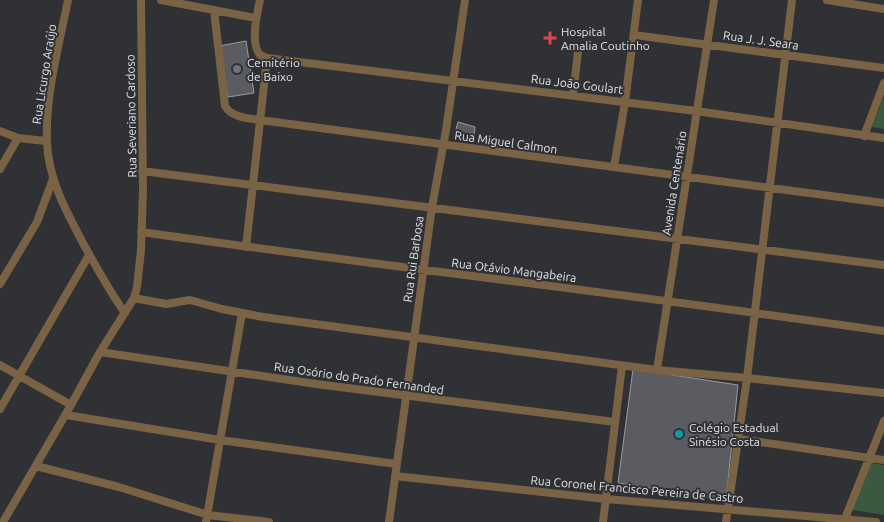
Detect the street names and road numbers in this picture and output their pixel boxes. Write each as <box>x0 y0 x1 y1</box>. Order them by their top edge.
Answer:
street label: Rua Licurgo Araújo <box>30 23 58 125</box>
street label: Rua J. J. Seara <box>722 28 800 52</box>
street label: Rua Severiano Cardoso <box>123 54 139 178</box>
street label: Rua João Goulart <box>530 72 624 96</box>
street label: Rua Miguel Calmon <box>454 128 558 156</box>
street label: Avenida Centenário <box>659 130 689 236</box>
street label: Rua Rui Barbosa <box>401 215 425 303</box>
street label: Rua Otávio Mangabeira <box>451 256 577 284</box>
street label: Rua Osório do Prado Fernanded <box>273 360 445 396</box>
street label: Rua Coronel Francisco Pereira de Castro <box>530 473 744 505</box>

